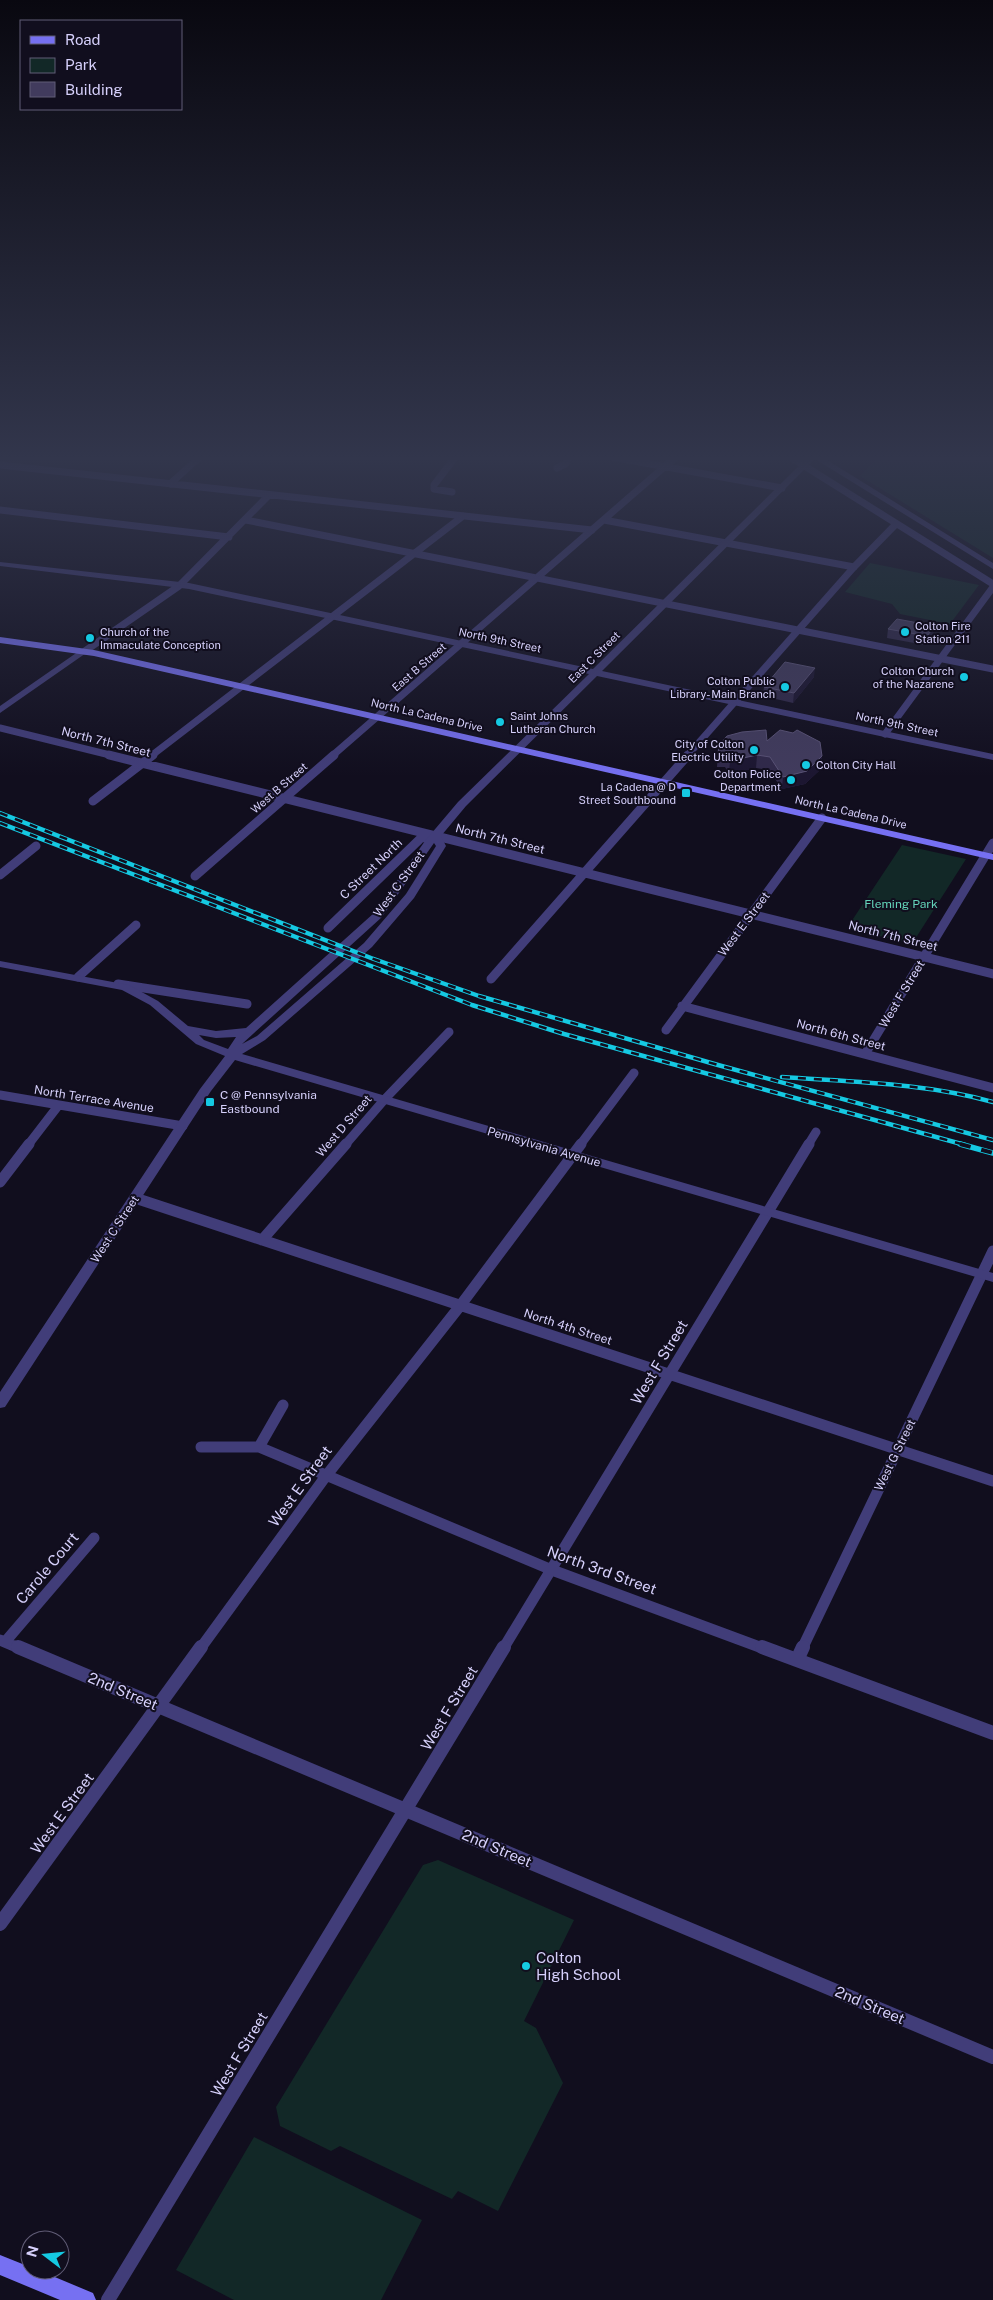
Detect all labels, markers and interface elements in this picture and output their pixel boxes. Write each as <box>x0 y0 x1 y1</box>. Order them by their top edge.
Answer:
legend <box>20 20 182 110</box>
text: Road <box>65 31 101 48</box>
text: Park <box>65 56 97 73</box>
text: Building <box>65 81 123 98</box>
place label: Colton Fire Station 211 <box>915 620 971 645</box>
street label: North 9th Street <box>458 625 542 655</box>
place label: Church of the Immaculate Conception <box>100 626 221 651</box>
marker: Colton Fire Station 211 <box>899 626 911 638</box>
street label: East C Street <box>566 629 622 685</box>
marker: Church of the Immaculate Conception <box>84 632 96 644</box>
street label: East B Street <box>390 640 448 694</box>
place label: Colton Church of the Nazarene <box>873 665 954 690</box>
marker: Colton Church of the Nazarene <box>958 671 970 683</box>
place label: Colton Public Library- Main Branch <box>670 675 775 700</box>
marker: Colton Public Library- Main Branch <box>779 681 791 693</box>
street label: North La Cadena Drive <box>370 696 484 734</box>
street label: North 9th Street <box>855 709 939 739</box>
place label: Saint Johns Lutheran Church <box>510 710 596 735</box>
marker: Saint Johns Lutheran Church <box>494 716 506 728</box>
street label: North 7th Street <box>60 724 152 760</box>
place label: City of Colton Electric Utility <box>671 738 744 763</box>
marker: City of Colton Electric Utility <box>748 744 760 756</box>
marker: Colton City Hall <box>800 759 812 771</box>
place label: Colton City Hall <box>816 759 896 771</box>
street label: West B Street <box>248 760 310 816</box>
place label: Colton Police Department <box>714 768 781 793</box>
marker: Colton Police Department <box>785 774 797 786</box>
place label: La Cadena @ D Street Southbound <box>578 781 676 806</box>
marker: La Cadena @ D Street Southbound <box>680 787 692 799</box>
street label: North La Cadena Drive <box>794 793 908 831</box>
street label: North 7th Street <box>454 821 546 857</box>
street label: C Street North <box>337 836 405 902</box>
street label: West C Street <box>371 848 428 919</box>
street label: West E Street <box>715 889 773 959</box>
park label: Fleming Park <box>864 897 938 911</box>
street label: North 7th Street <box>847 918 939 954</box>
street label: West F Street <box>876 957 928 1030</box>
street label: North 6th Street <box>795 1016 887 1054</box>
street label: North Terrace Avenue <box>33 1083 155 1115</box>
place label: C @ Pennsylvania Eastbound <box>220 1088 317 1116</box>
street label: West D Street <box>313 1092 375 1160</box>
marker: C @ Pennsylvania Eastbound <box>204 1096 216 1108</box>
street label: Pennsylvania Avenue <box>486 1124 602 1170</box>
street label: West C Street <box>88 1192 142 1265</box>
street label: North 4th Street <box>522 1306 614 1348</box>
street label: West F Street <box>627 1317 691 1407</box>
street label: West G Street <box>872 1417 919 1493</box>
street label: West E Street <box>265 1442 335 1530</box>
street label: Carole Court <box>12 1529 82 1607</box>
street label: North 3rd Street <box>545 1542 659 1598</box>
street label: West F Street <box>417 1663 481 1753</box>
street label: 2nd Street <box>86 1669 161 1713</box>
street label: West E Street <box>27 1769 97 1857</box>
street label: 2nd Street <box>460 1826 535 1870</box>
place label: Colton High School <box>536 1949 621 1983</box>
marker: Colton High School <box>520 1960 532 1972</box>
street label: 2nd Street <box>833 1983 908 2027</box>
street label: West F Street <box>207 2009 271 2099</box>
north arrow <box>20 2230 70 2280</box>
text: N <box>23 2244 42 2259</box>

